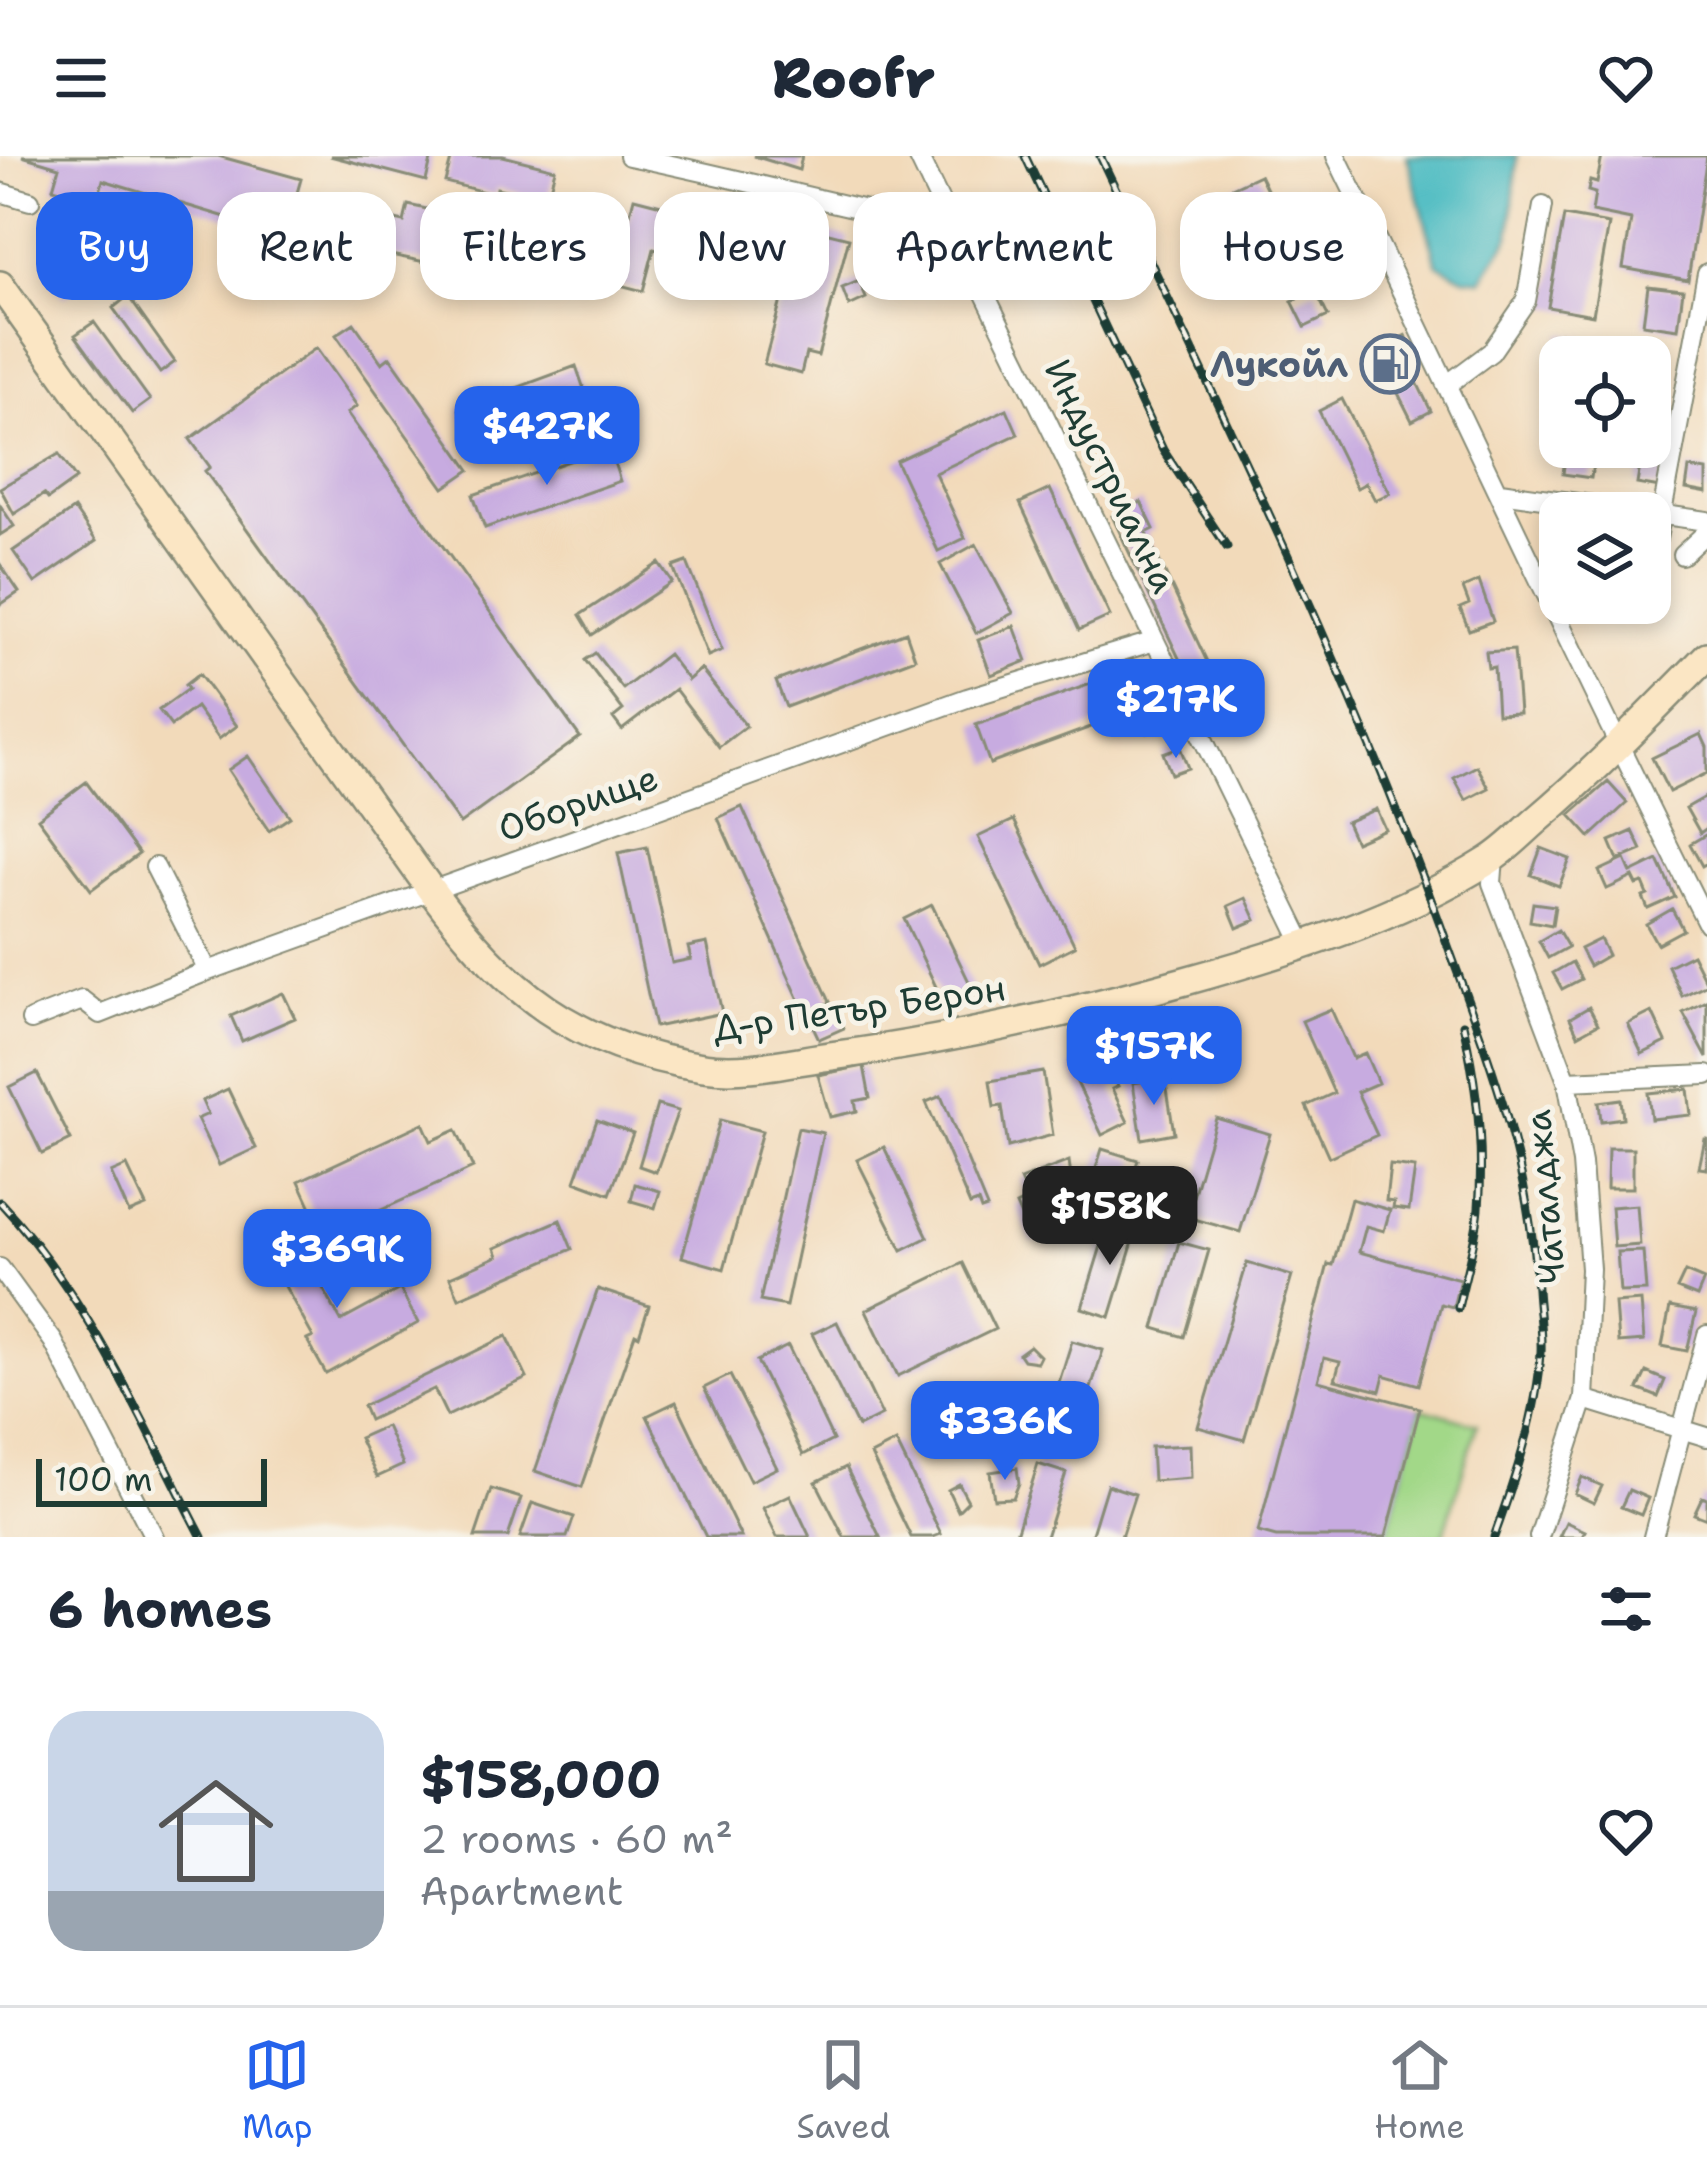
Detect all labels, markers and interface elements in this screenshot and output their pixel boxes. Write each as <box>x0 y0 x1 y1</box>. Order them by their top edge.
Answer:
text: Roofr <box>772 42 935 114</box>
icon: menu <box>48 45 114 111</box>
icon: heart <box>1593 45 1659 111</box>
chip: Buy <box>36 192 193 300</box>
chip: Rent <box>217 192 396 300</box>
chip: Filters <box>420 192 630 300</box>
chip: New <box>654 192 829 300</box>
chip: Apartment <box>853 192 1156 300</box>
chip: House <box>1180 192 1387 300</box>
fuel station icon: Лукойл <box>1359 333 1421 395</box>
map controls <box>1539 336 1671 624</box>
button: locate <box>1539 336 1671 468</box>
place label: Лукойл <box>1210 340 1348 389</box>
street label: Индустриална <box>1033 351 1189 601</box>
pin: $427K <box>463 386 631 488</box>
text: $427K <box>481 399 613 451</box>
button: layers <box>1539 492 1671 624</box>
pin: $217K <box>1092 659 1260 761</box>
text: $217K <box>1115 672 1237 724</box>
street label: Оборище <box>491 753 665 853</box>
street label: Д-р Петър Берон <box>710 963 1008 1053</box>
pin: $157K <box>1070 1006 1238 1108</box>
text: $157K <box>1094 1019 1214 1071</box>
street label: Чаталджа <box>1513 1108 1577 1286</box>
pin: $158K <box>1026 1166 1194 1268</box>
text: $158K <box>1049 1179 1171 1231</box>
pin: $369K <box>253 1209 421 1311</box>
text: $369K <box>270 1222 404 1274</box>
pin: $336K <box>921 1381 1089 1483</box>
text: $336K <box>938 1394 1072 1446</box>
scale bar <box>36 1453 267 1506</box>
text: 100 m <box>54 1457 153 1502</box>
text: 6 homes <box>48 1575 272 1643</box>
icon: filters <box>1593 1576 1659 1642</box>
text: $158,000 <box>420 1745 662 1813</box>
icon: home <box>144 1759 288 1903</box>
icon: heart <box>1593 1798 1659 1864</box>
text: 2 rooms · 60 m² <box>420 1813 733 1865</box>
text: Apartment <box>420 1865 623 1917</box>
tab: Map <box>242 2032 313 2149</box>
tab: Saved <box>797 2032 890 2149</box>
tab: Home <box>1374 2032 1465 2149</box>

